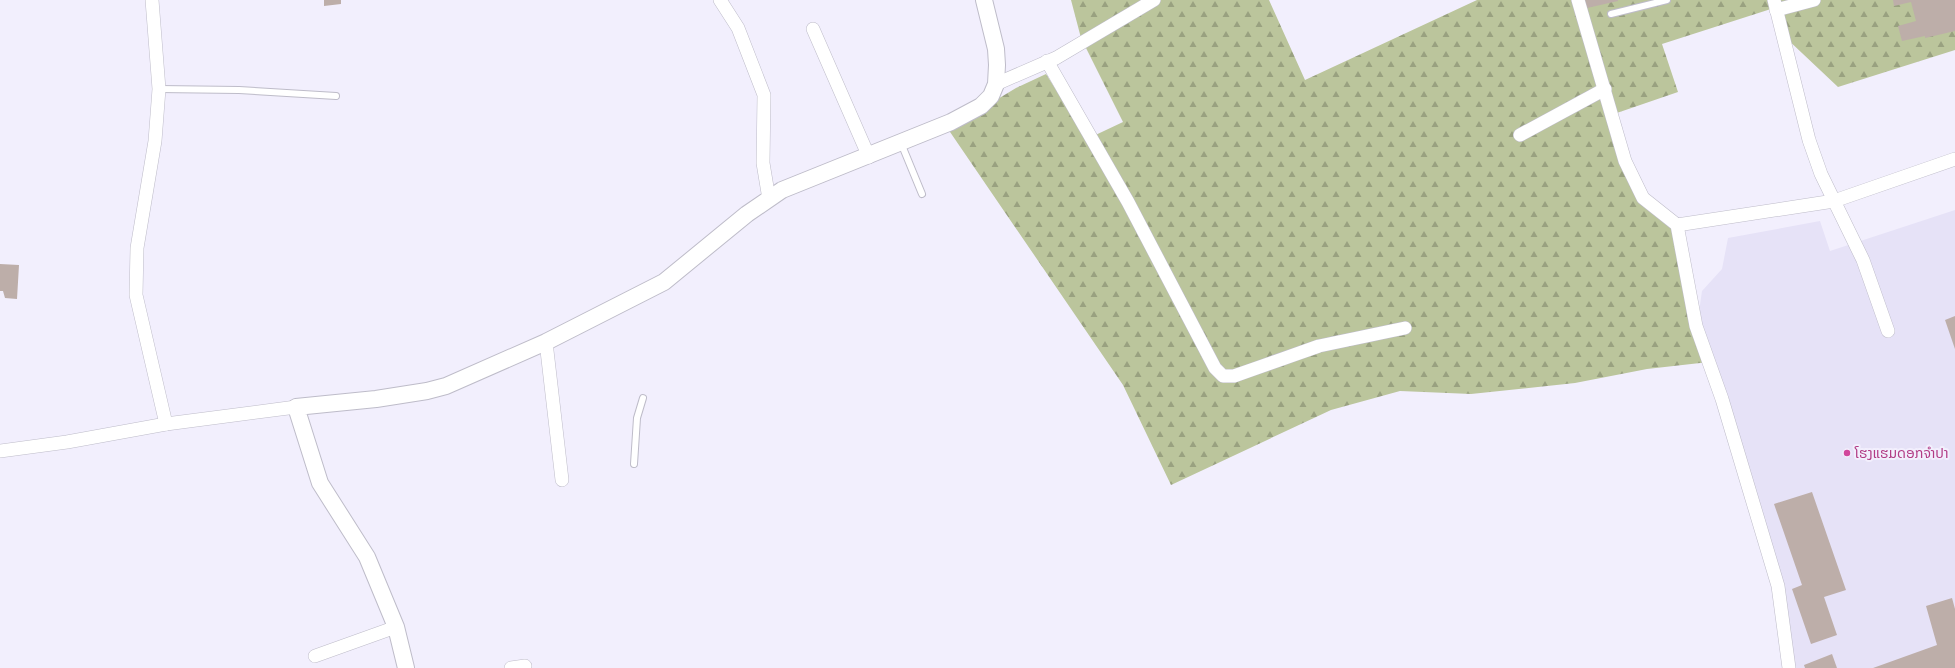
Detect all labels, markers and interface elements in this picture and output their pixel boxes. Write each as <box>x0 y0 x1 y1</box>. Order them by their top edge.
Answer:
place label: ໂຮງແຮມດອກຈຳປາ <box>1854 443 1949 463</box>
marker: ໂຮງແຮມດອກຈຳປາ <box>1842 448 1852 458</box>

